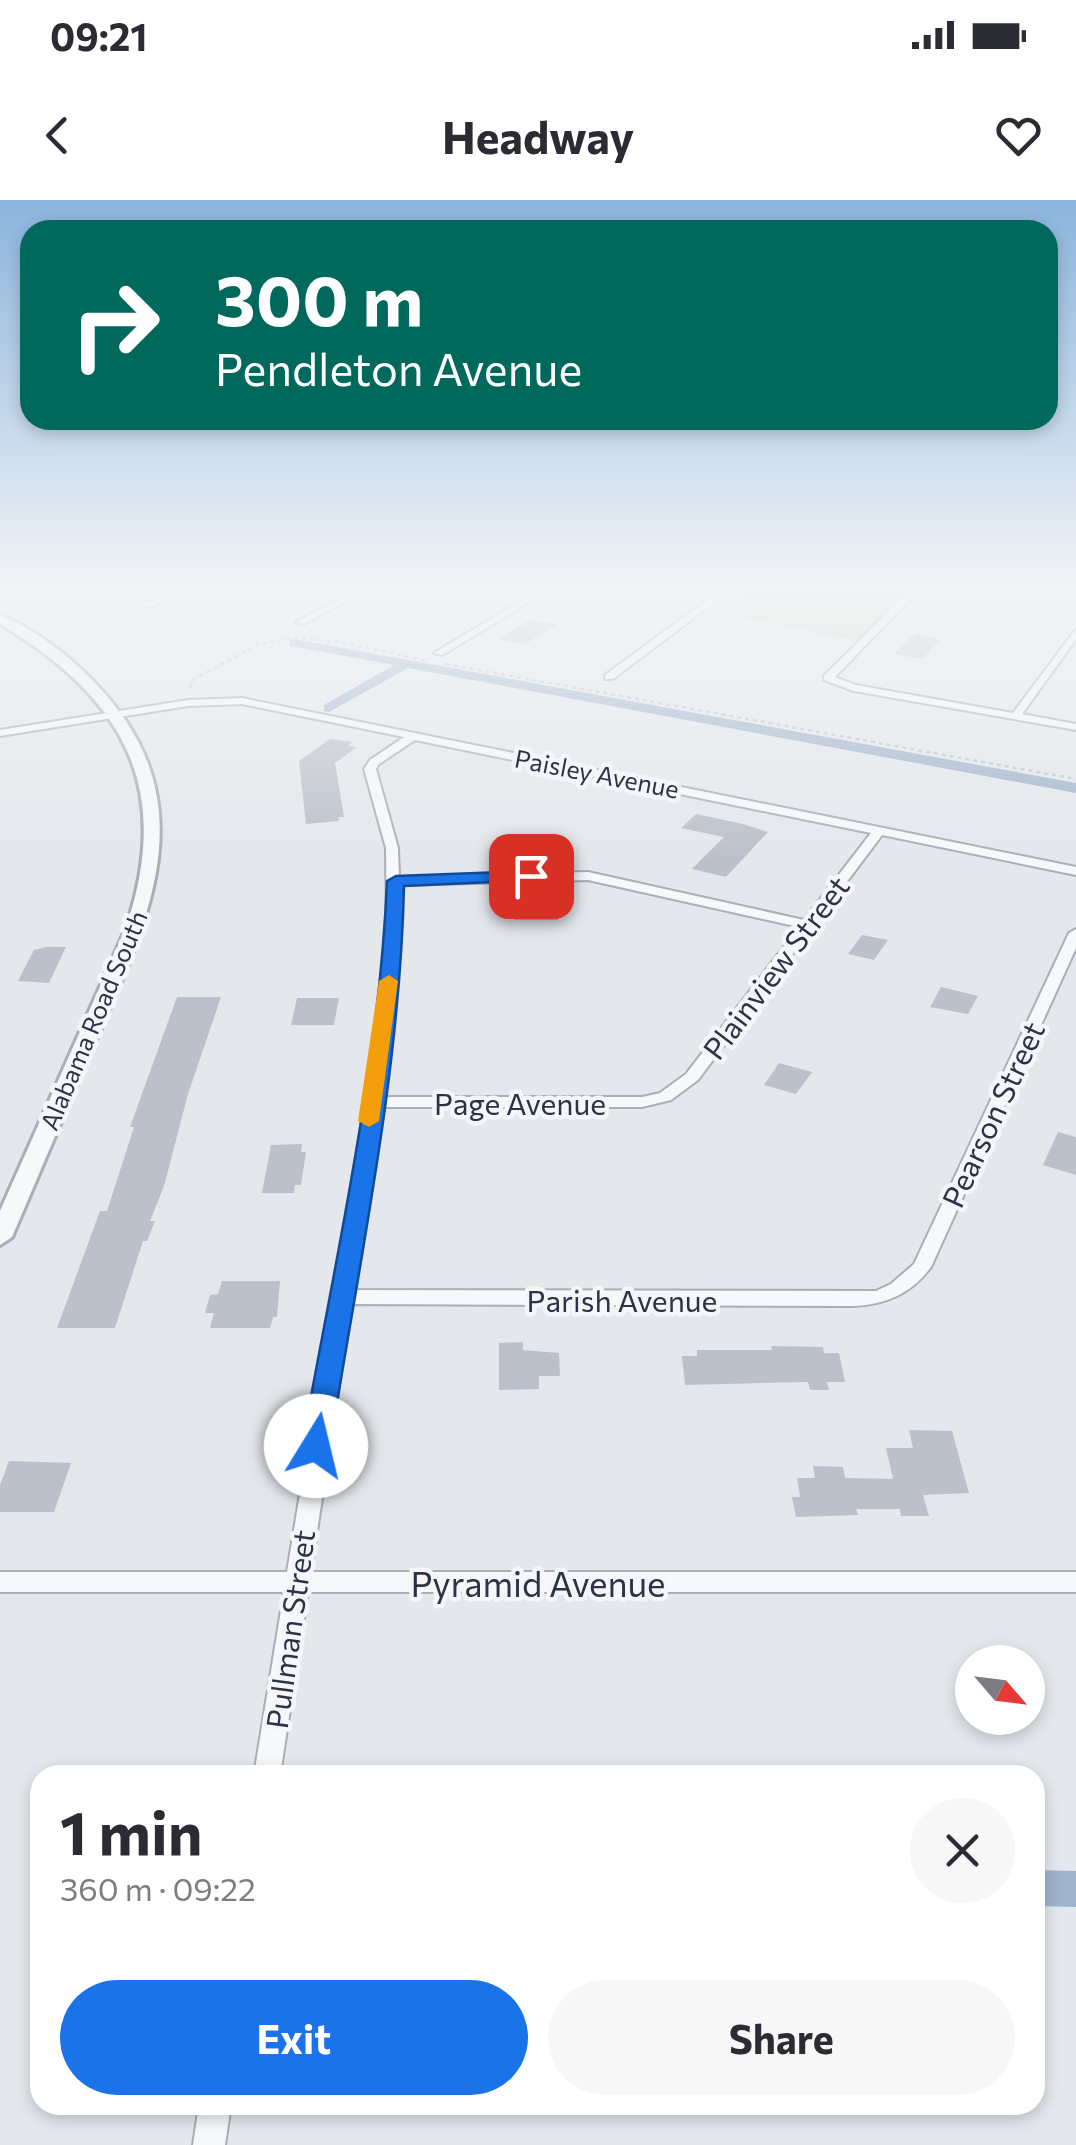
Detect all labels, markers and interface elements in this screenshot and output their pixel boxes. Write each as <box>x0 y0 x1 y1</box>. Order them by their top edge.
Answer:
text: 09:21 <box>50 12 148 59</box>
icon: back <box>30 108 85 163</box>
text: Headway <box>442 108 634 163</box>
icon: heart <box>991 108 1046 163</box>
text: 300 m <box>215 255 423 340</box>
icon: right <box>50 260 180 390</box>
text: Pendleton Avenue <box>215 340 582 395</box>
street label: Paisley Avenue <box>512 742 682 804</box>
pin <box>489 834 574 919</box>
icon: arrive <box>504 849 559 904</box>
street label: Plainview Street <box>694 868 856 1066</box>
street label: Alabama Road South <box>33 906 153 1134</box>
street label: Pearson Street <box>933 1015 1051 1213</box>
street label: Page Avenue <box>434 1084 606 1121</box>
street label: Parish Avenue <box>527 1281 717 1318</box>
position arrow <box>264 1394 368 1498</box>
street label: Pullman Street <box>257 1527 321 1731</box>
street label: Pyramid Avenue <box>410 1561 666 1604</box>
north arrow <box>955 1645 1045 1735</box>
map controls <box>955 1645 1045 1735</box>
text: 1 min <box>60 1794 202 1867</box>
button: close <box>910 1798 1015 1903</box>
text: 360 m · 09:22 <box>60 1868 256 1908</box>
button: Exit <box>60 1980 528 2095</box>
button: Share <box>548 1980 1015 2095</box>

